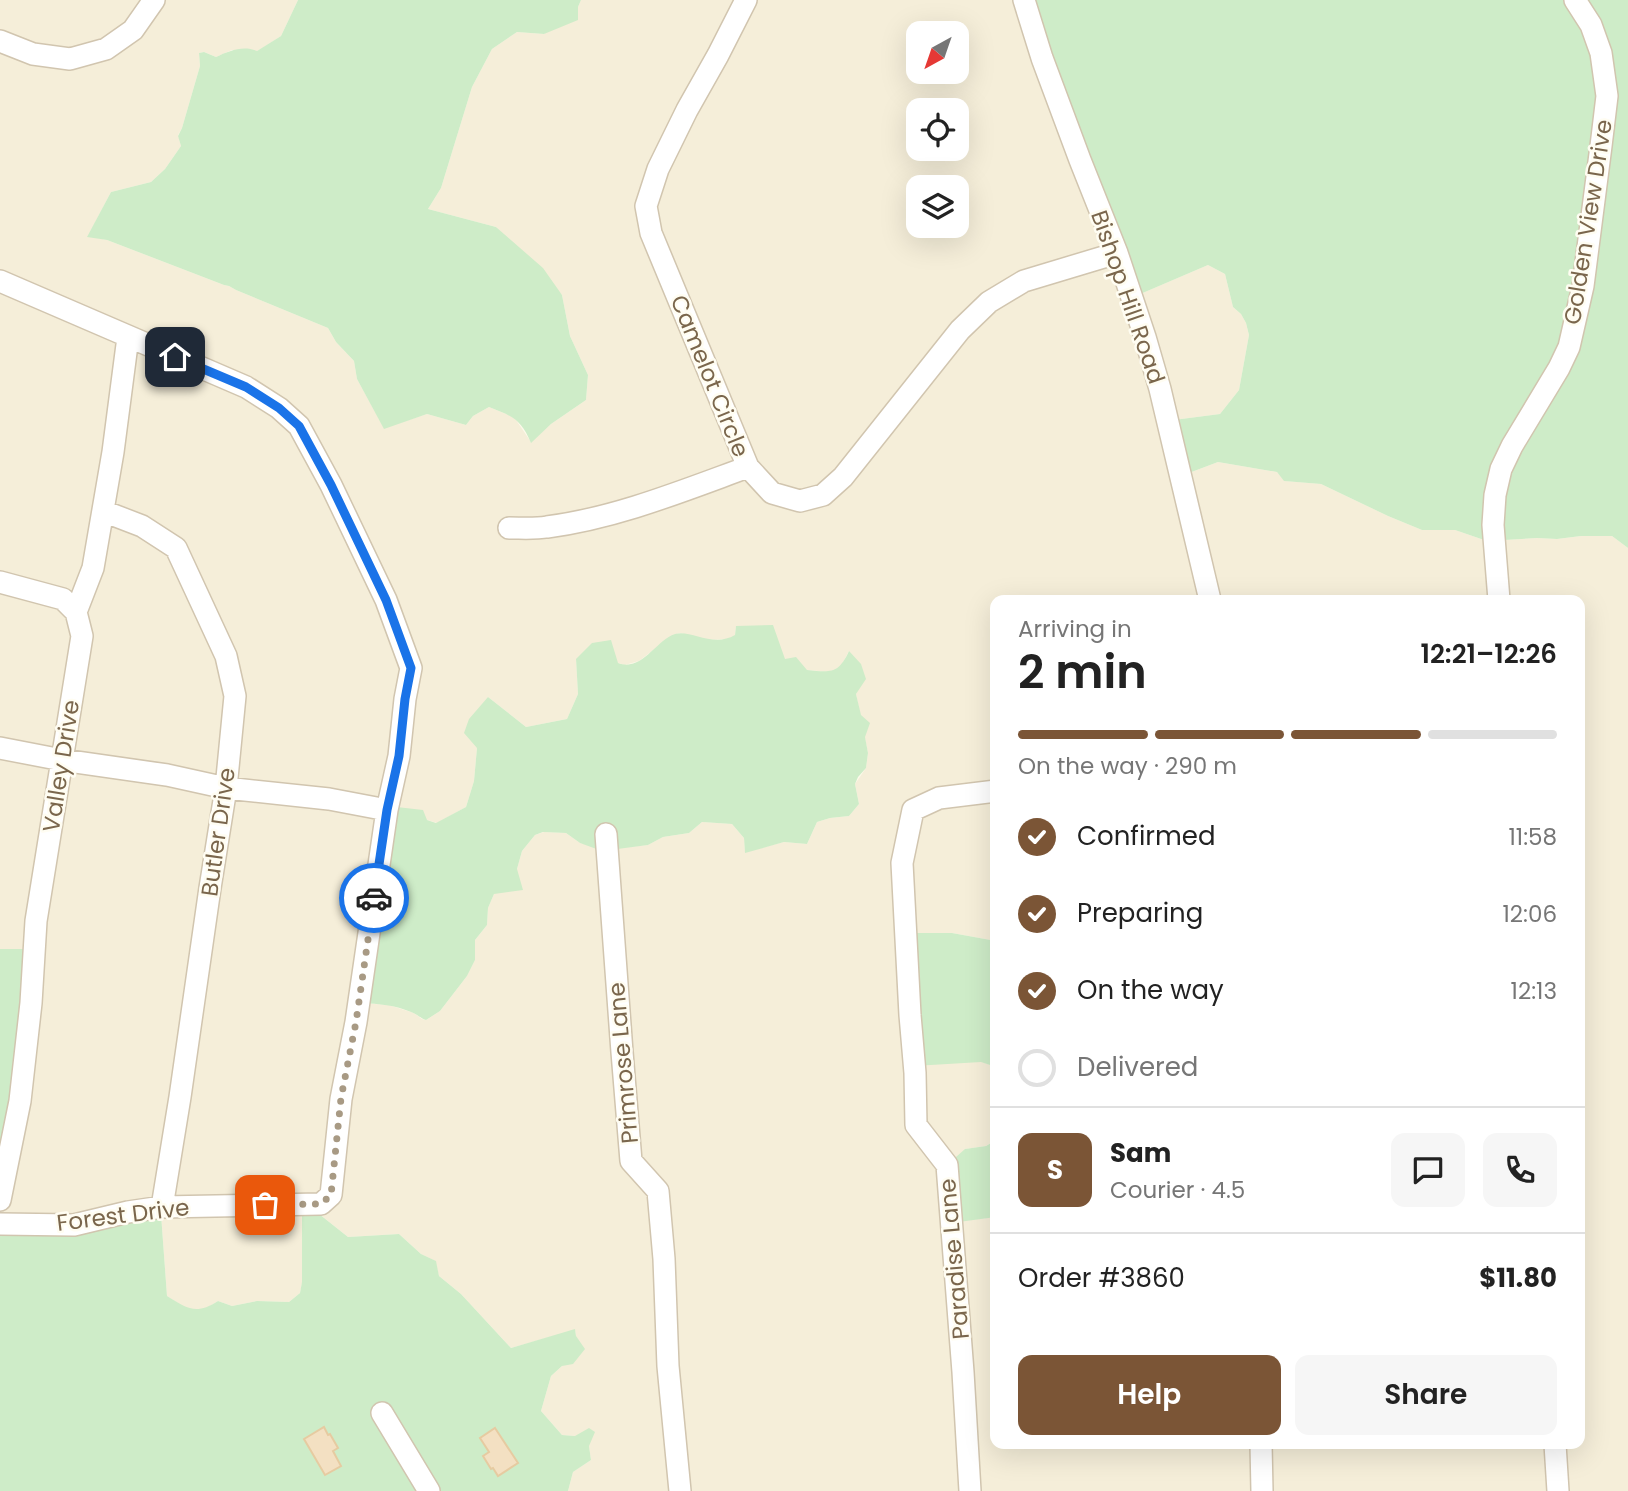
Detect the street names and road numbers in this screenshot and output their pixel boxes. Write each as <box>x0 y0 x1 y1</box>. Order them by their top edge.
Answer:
street label: Golden View Drive <box>1556 117 1620 327</box>
street label: Bishop Hill Road <box>1083 206 1173 388</box>
street label: Camelot Circle <box>663 290 757 462</box>
street label: Valley Drive <box>35 698 87 834</box>
street label: Butler Drive <box>193 766 243 898</box>
street label: Primrose Lane <box>600 981 646 1145</box>
street label: Paradise Lane <box>931 1177 977 1341</box>
street label: Forest Drive <box>55 1191 191 1239</box>

